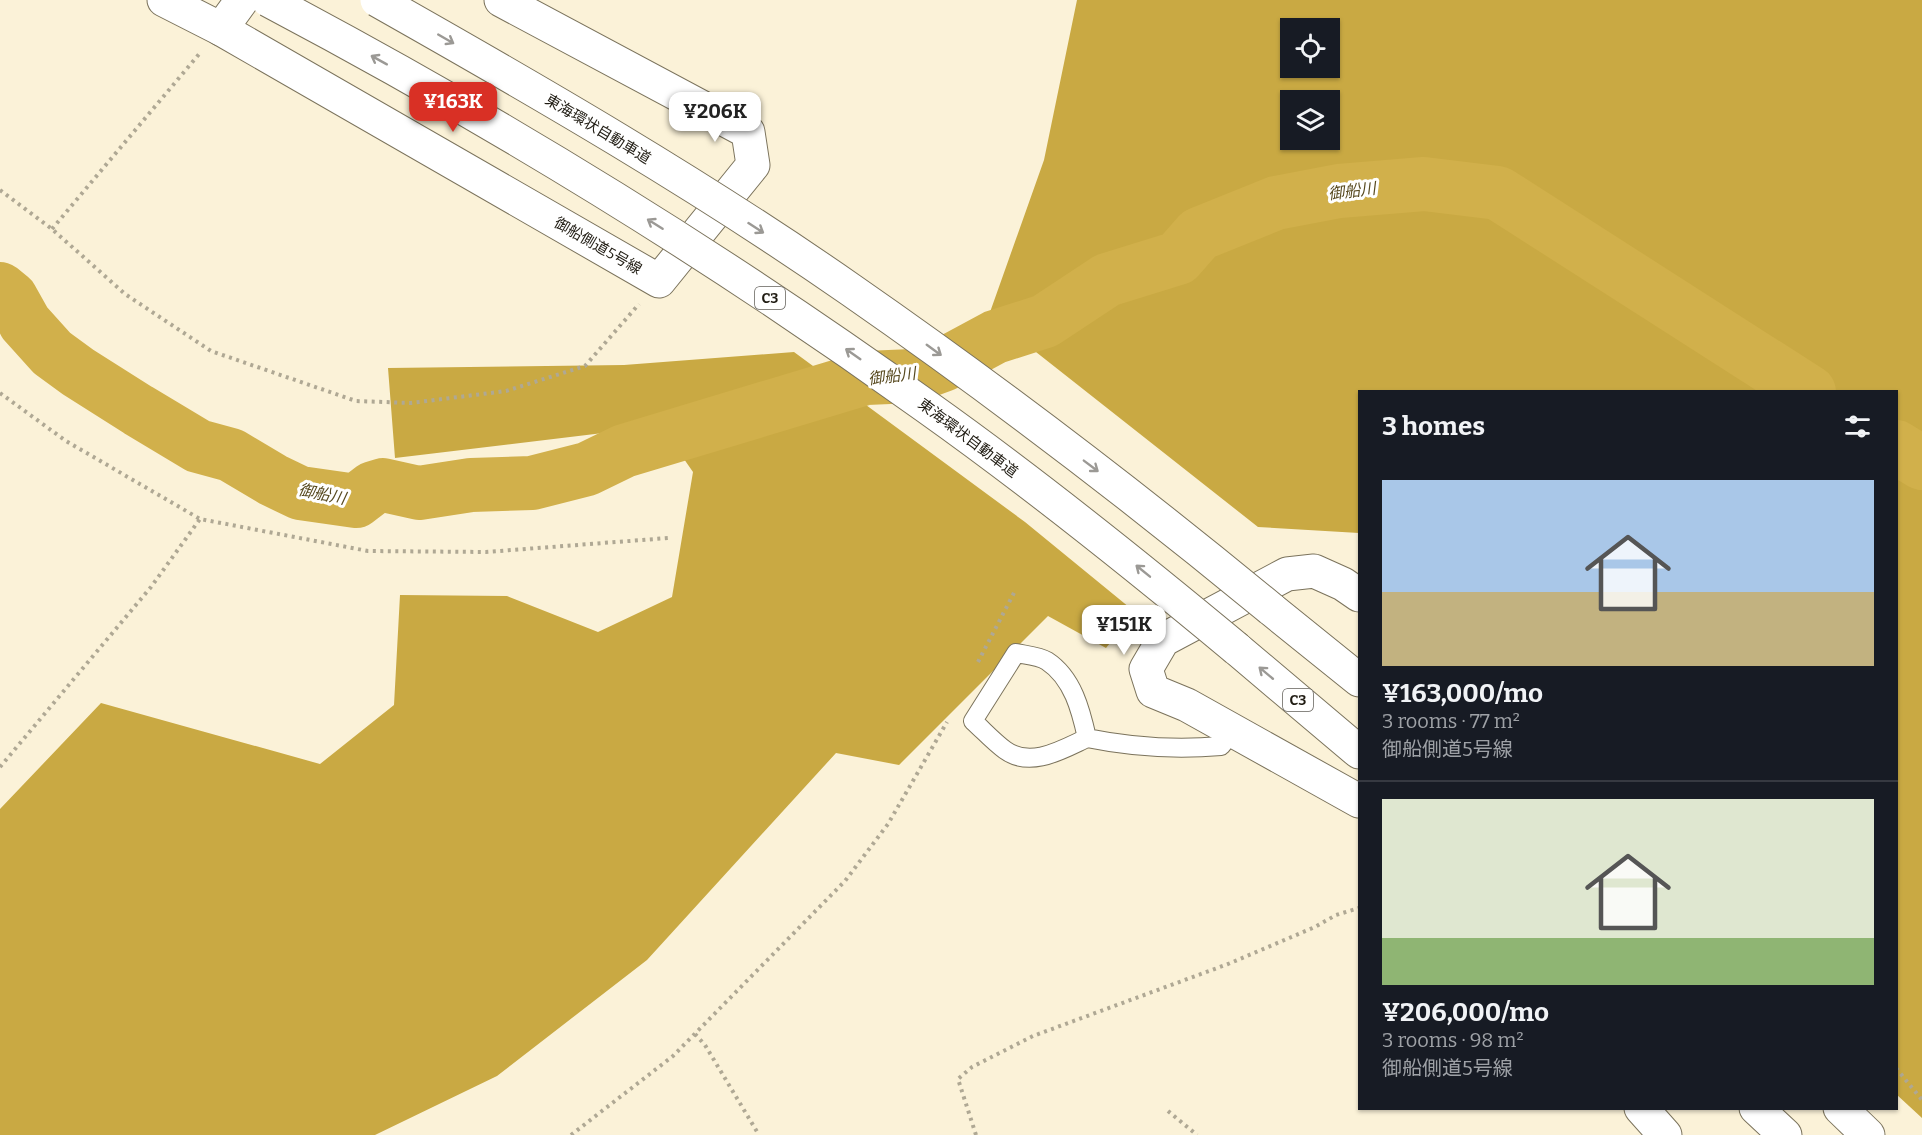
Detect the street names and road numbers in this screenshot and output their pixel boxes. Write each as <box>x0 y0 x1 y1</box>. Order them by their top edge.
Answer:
street label: 東海環状自動車道 <box>542 90 654 168</box>
street label: 御船側道5号線 <box>551 214 645 278</box>
road number: C3 <box>755 287 785 309</box>
street label: 東海環状自動車道 <box>915 395 1021 481</box>
road number: C3 <box>1283 689 1313 711</box>

